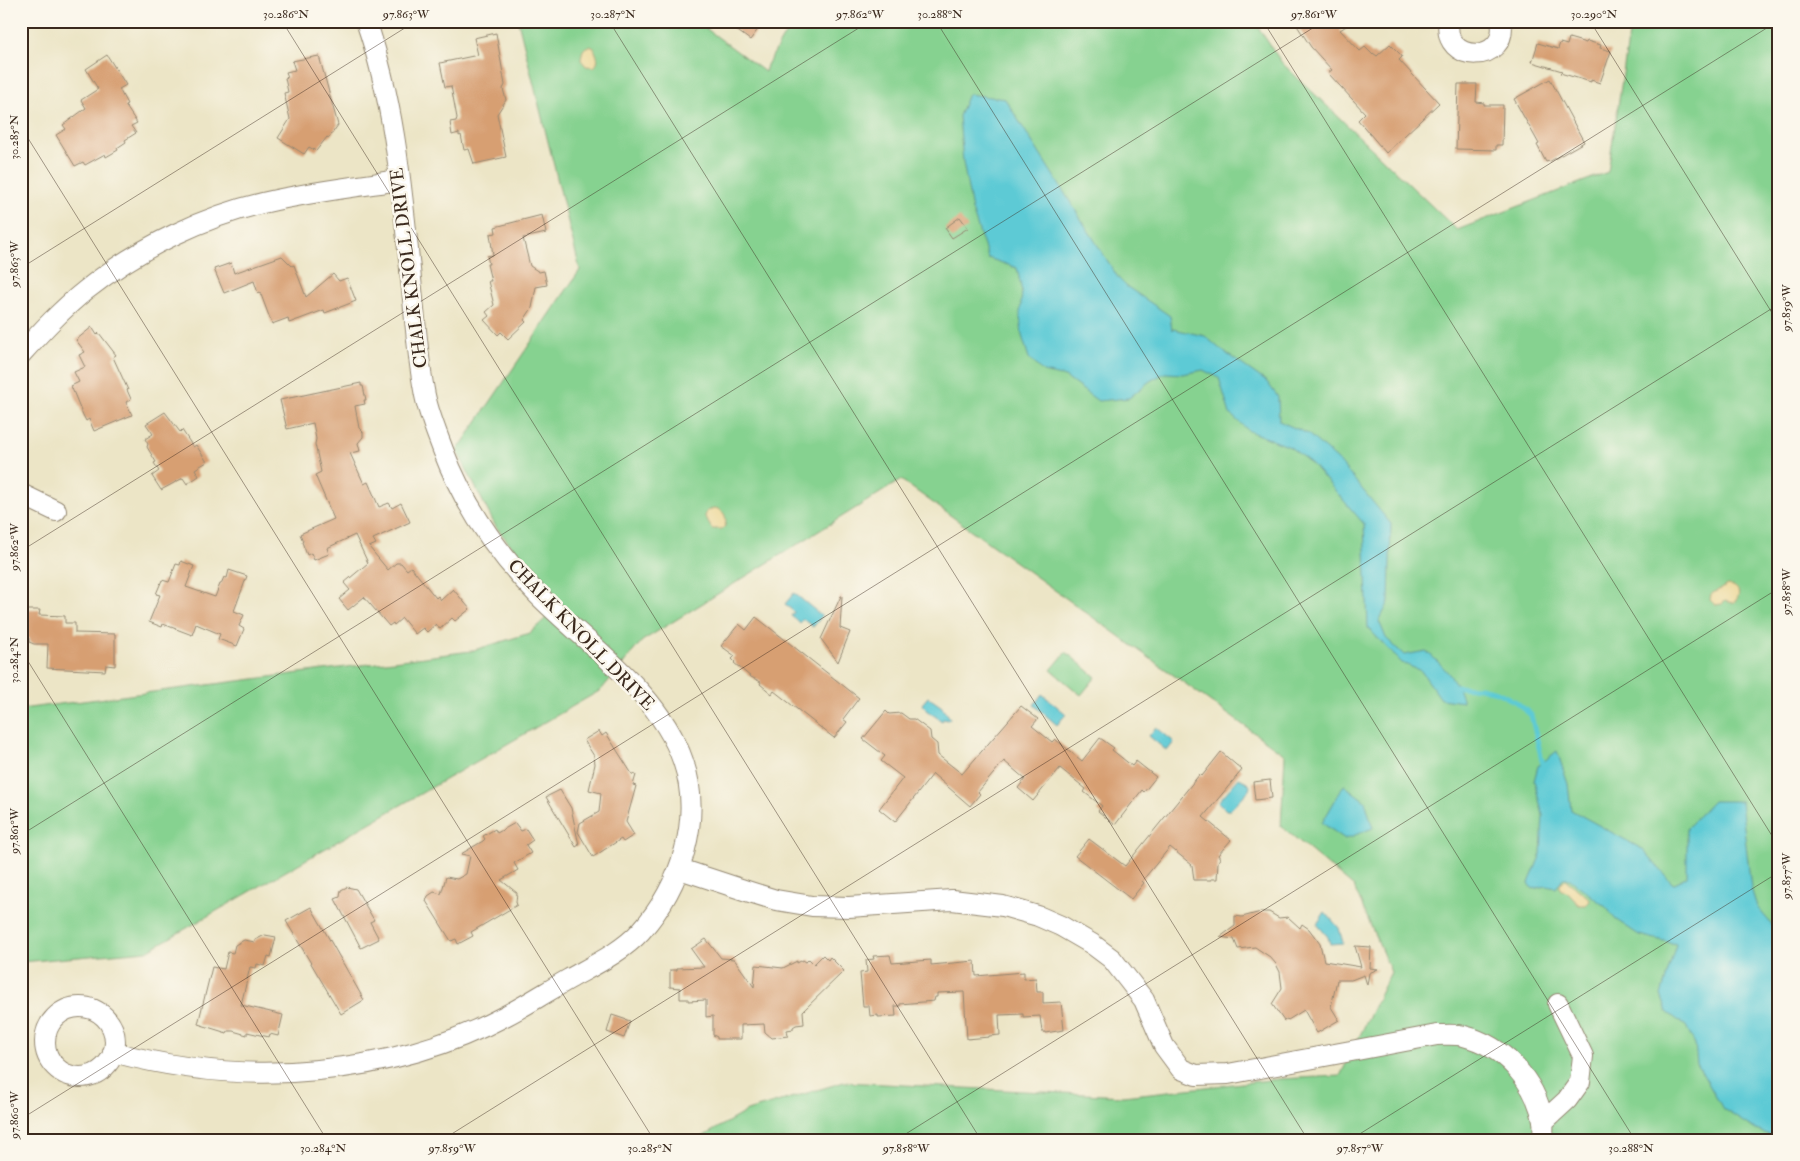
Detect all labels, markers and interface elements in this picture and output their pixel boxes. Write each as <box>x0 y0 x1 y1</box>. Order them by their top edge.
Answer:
text: 30.286°N <box>263 7 309 22</box>
text: 97.863°W <box>382 7 430 22</box>
text: 30.287°N <box>590 7 636 22</box>
text: 97.862°W <box>835 7 885 22</box>
text: 30.288°N <box>917 7 963 22</box>
text: 97.861°W <box>1290 7 1338 22</box>
text: 30.290°N <box>1571 7 1617 22</box>
text: 30.285°N <box>7 114 22 160</box>
street label: CHALK KNOLL DRIVE <box>385 166 433 370</box>
text: 97.863°W <box>7 240 22 288</box>
text: 97.859°W <box>1779 284 1794 333</box>
text: 97.862°W <box>7 522 22 572</box>
street label: CHALK KNOLL DRIVE <box>503 554 659 716</box>
text: 97.858°W <box>1779 568 1794 616</box>
text: 30.284°N <box>7 637 22 683</box>
text: 97.861°W <box>7 807 22 855</box>
text: 97.857°W <box>1779 852 1794 900</box>
text: 97.860°W <box>7 1090 22 1140</box>
text: 30.284°N <box>300 1141 346 1156</box>
text: 97.859°W <box>427 1141 476 1156</box>
text: 30.285°N <box>627 1141 673 1156</box>
text: 97.858°W <box>882 1141 930 1156</box>
text: 97.857°W <box>1336 1141 1384 1156</box>
text: 30.288°N <box>1608 1141 1654 1156</box>

